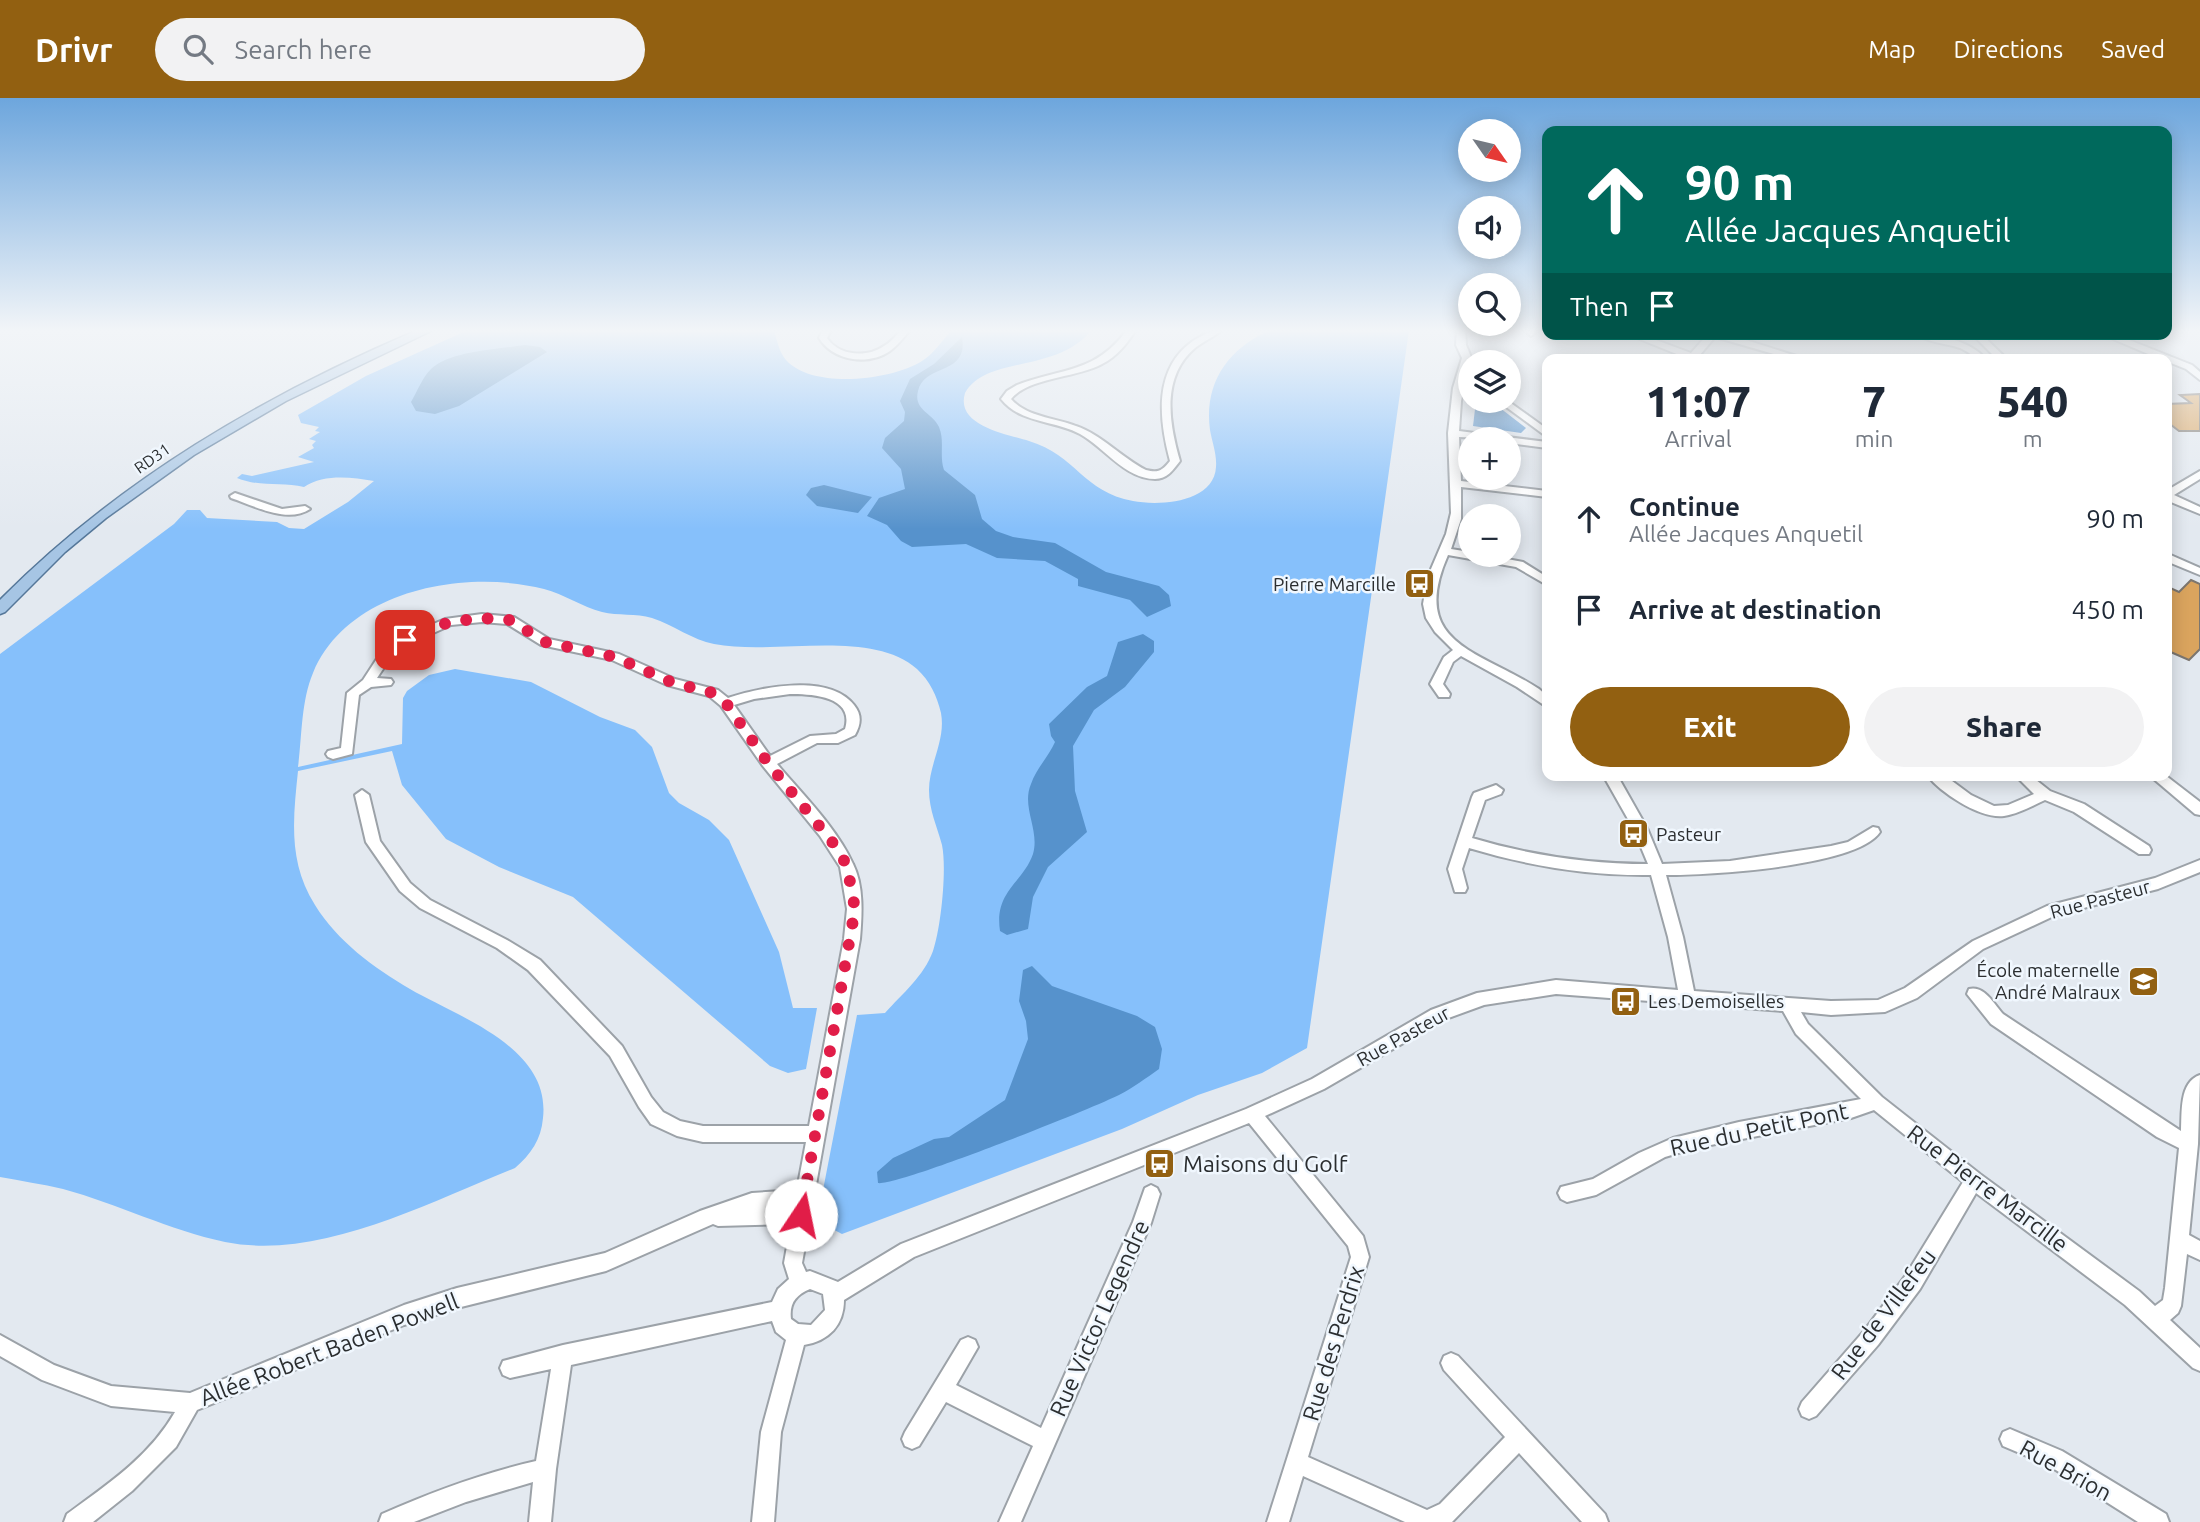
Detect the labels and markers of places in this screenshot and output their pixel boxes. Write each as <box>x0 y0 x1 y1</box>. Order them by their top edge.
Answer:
bus stop icon: Pierre Marcille <box>1402 567 1436 601</box>
place label: Pierre Marcille <box>1273 573 1396 595</box>
pin <box>375 610 435 670</box>
bus stop icon: Pasteur <box>1616 817 1650 851</box>
place label: Pasteur <box>1656 823 1721 845</box>
place label: École maternelle André Malraux <box>1977 959 2120 1003</box>
school or university icon: École maternelle André Malraux <box>2126 964 2160 998</box>
bus stop icon: Les Demoiselles <box>1608 984 1642 1018</box>
place label: Les Demoiselles <box>1648 990 1784 1012</box>
bus stop icon: Maisons du Golf <box>1143 1146 1177 1180</box>
place label: Maisons du Golf <box>1183 1151 1348 1176</box>

